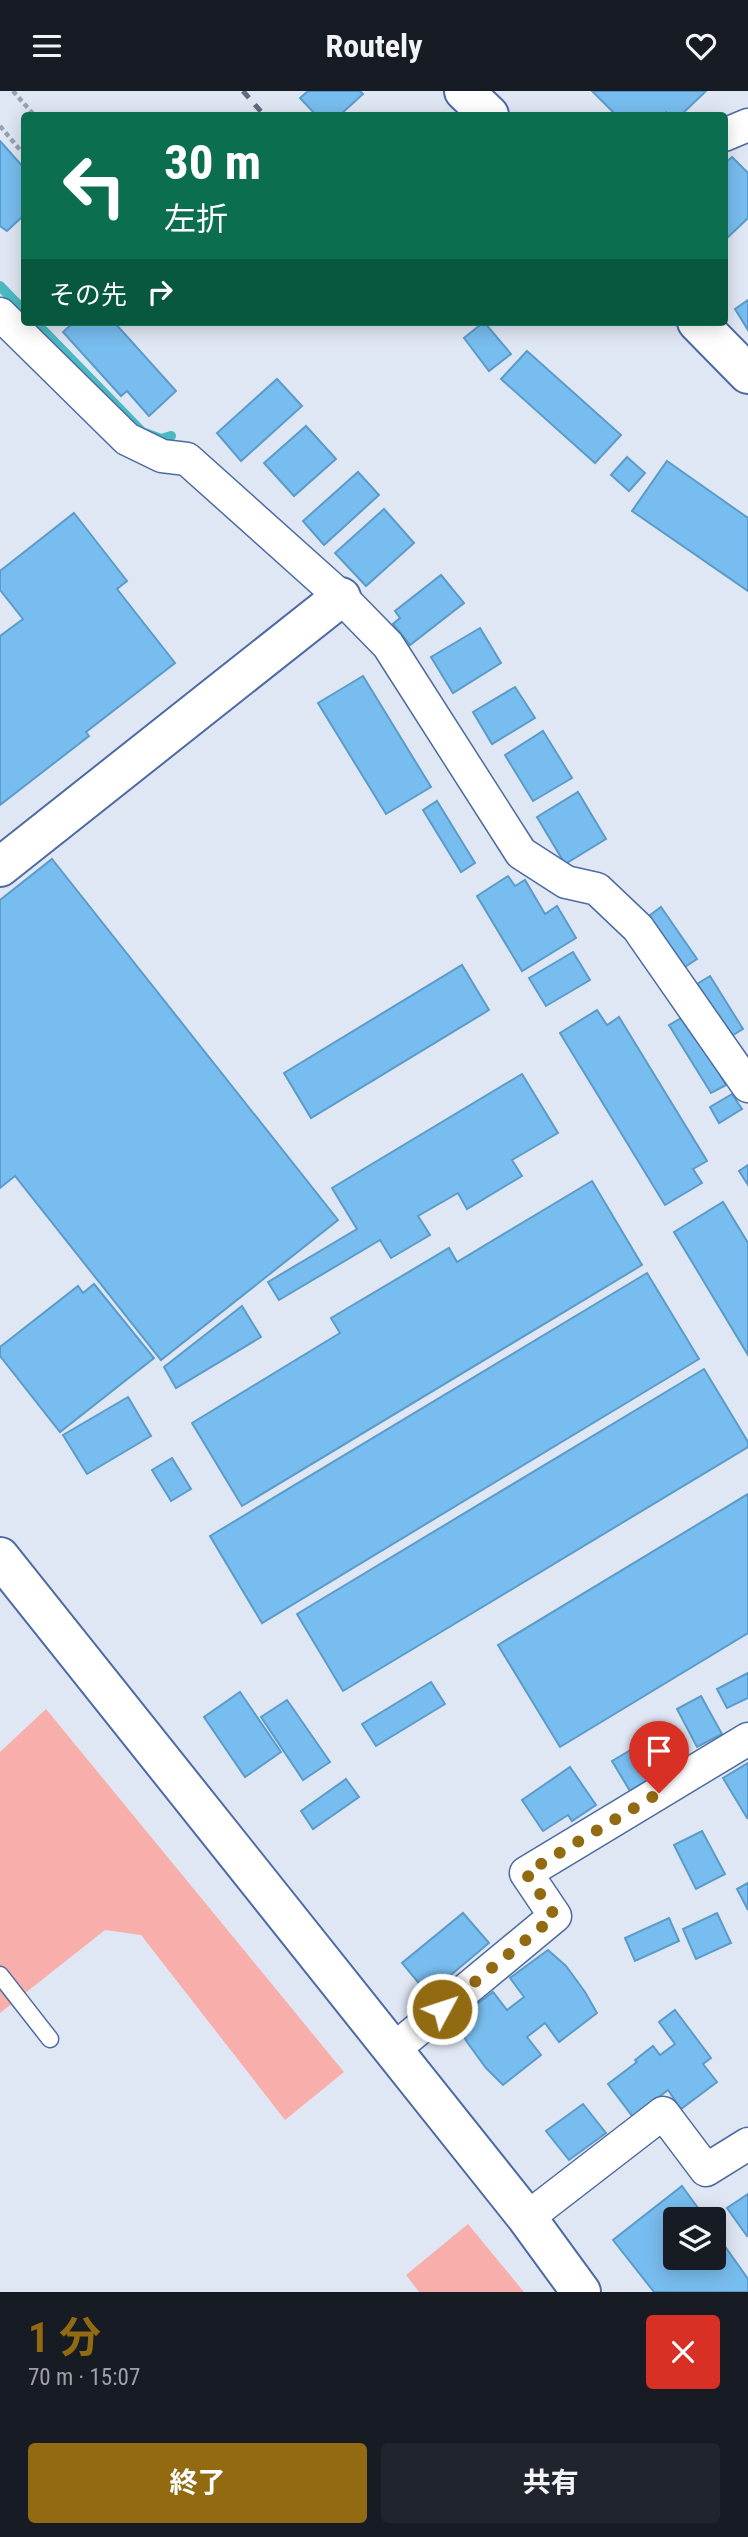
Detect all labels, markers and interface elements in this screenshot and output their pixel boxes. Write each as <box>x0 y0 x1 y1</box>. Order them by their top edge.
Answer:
icon: menu <box>28 27 66 65</box>
text: Routely <box>326 27 422 65</box>
icon: heart <box>682 27 720 65</box>
text: 30 m <box>164 134 261 191</box>
icon: left <box>49 140 140 231</box>
text: 左折 <box>164 200 228 238</box>
icon: right <box>141 273 179 311</box>
text: その先 <box>49 280 127 310</box>
pin <box>629 1721 689 1793</box>
icon: arrive <box>640 1732 678 1770</box>
position arrow <box>405 1972 479 2046</box>
map controls <box>663 2207 726 2270</box>
button: layers <box>663 2207 726 2270</box>
text: 1 分 <box>28 2313 101 2362</box>
button: close <box>646 2315 720 2389</box>
text: 70 m · 15:07 <box>28 2364 140 2391</box>
button: 終了 <box>28 2443 367 2523</box>
button: 共有 <box>381 2443 720 2523</box>

